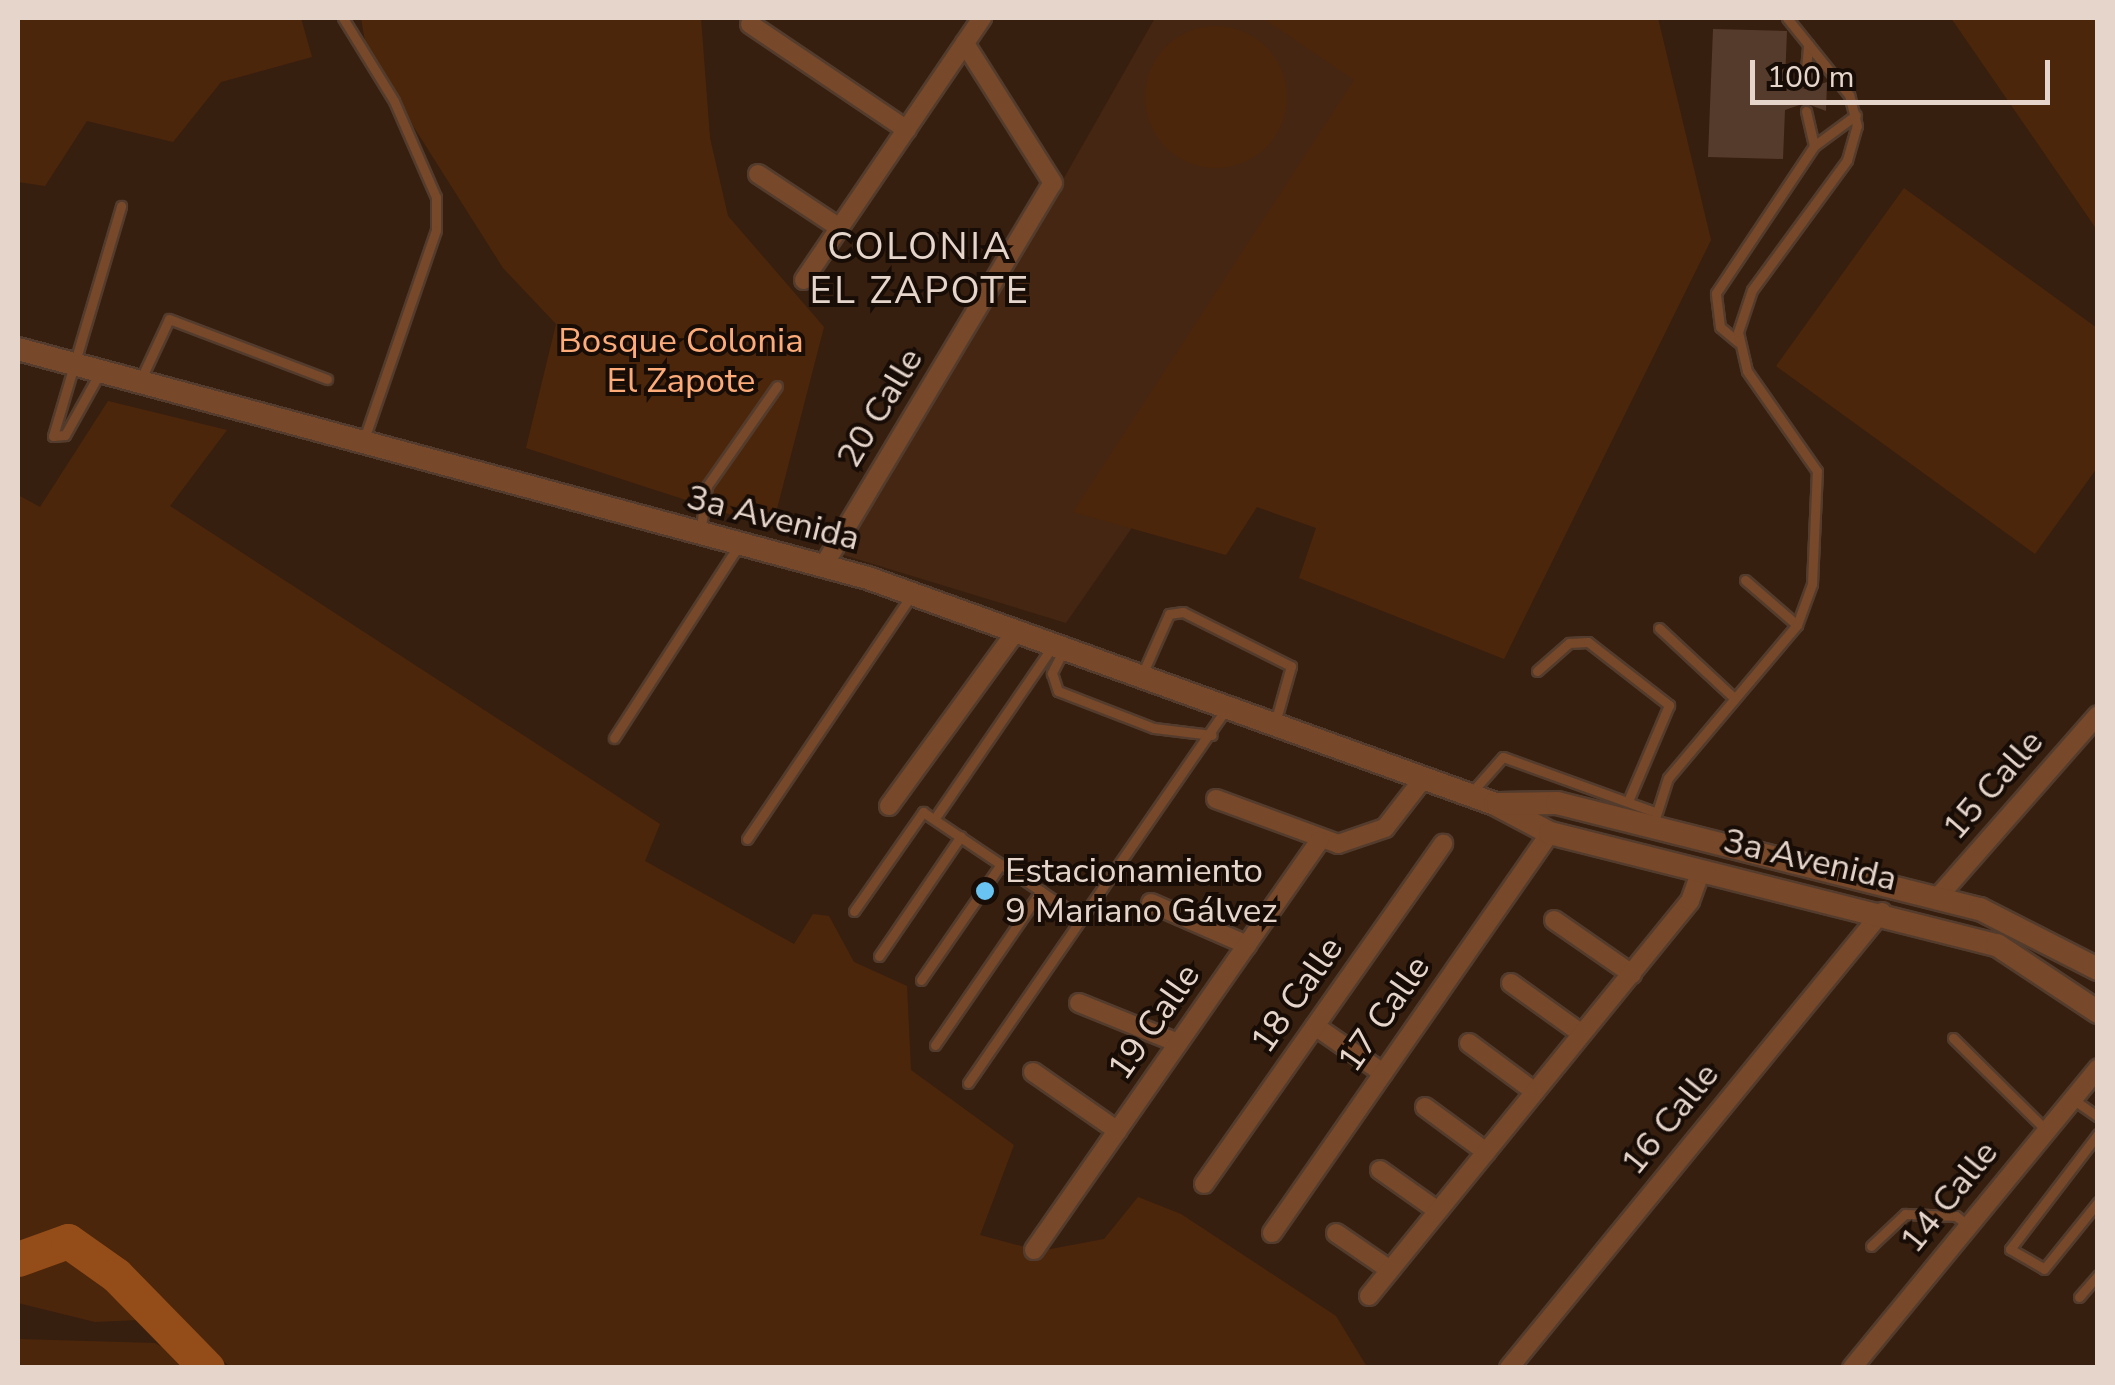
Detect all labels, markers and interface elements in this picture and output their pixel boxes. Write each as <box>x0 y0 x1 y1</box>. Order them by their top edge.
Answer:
scale bar <box>1755 40 2055 102</box>
text: 100 m <box>1767 57 1854 98</box>
district label: COLONIA EL ZAPOTE <box>809 224 1031 314</box>
park label: Bosque Colonia El Zapote <box>558 320 804 402</box>
street label: 20 Calle <box>828 341 932 475</box>
street label: 3a Avenida <box>682 476 864 560</box>
street label: 15 Calle <box>1934 722 2052 848</box>
street label: 3a Avenida <box>1719 820 1901 900</box>
place label: Estacionamiento 9 Mariano Gálvez <box>1005 850 1277 932</box>
marker: Estacionamiento 9 Mariano Gálvez <box>974 880 996 902</box>
street label: 18 Calle <box>1242 929 1352 1061</box>
street label: 17 Calle <box>1329 948 1439 1080</box>
street label: 19 Calle <box>1099 956 1209 1088</box>
street label: 16 Calle <box>1612 1055 1728 1183</box>
street label: 14 Calle <box>1891 1133 2007 1261</box>

